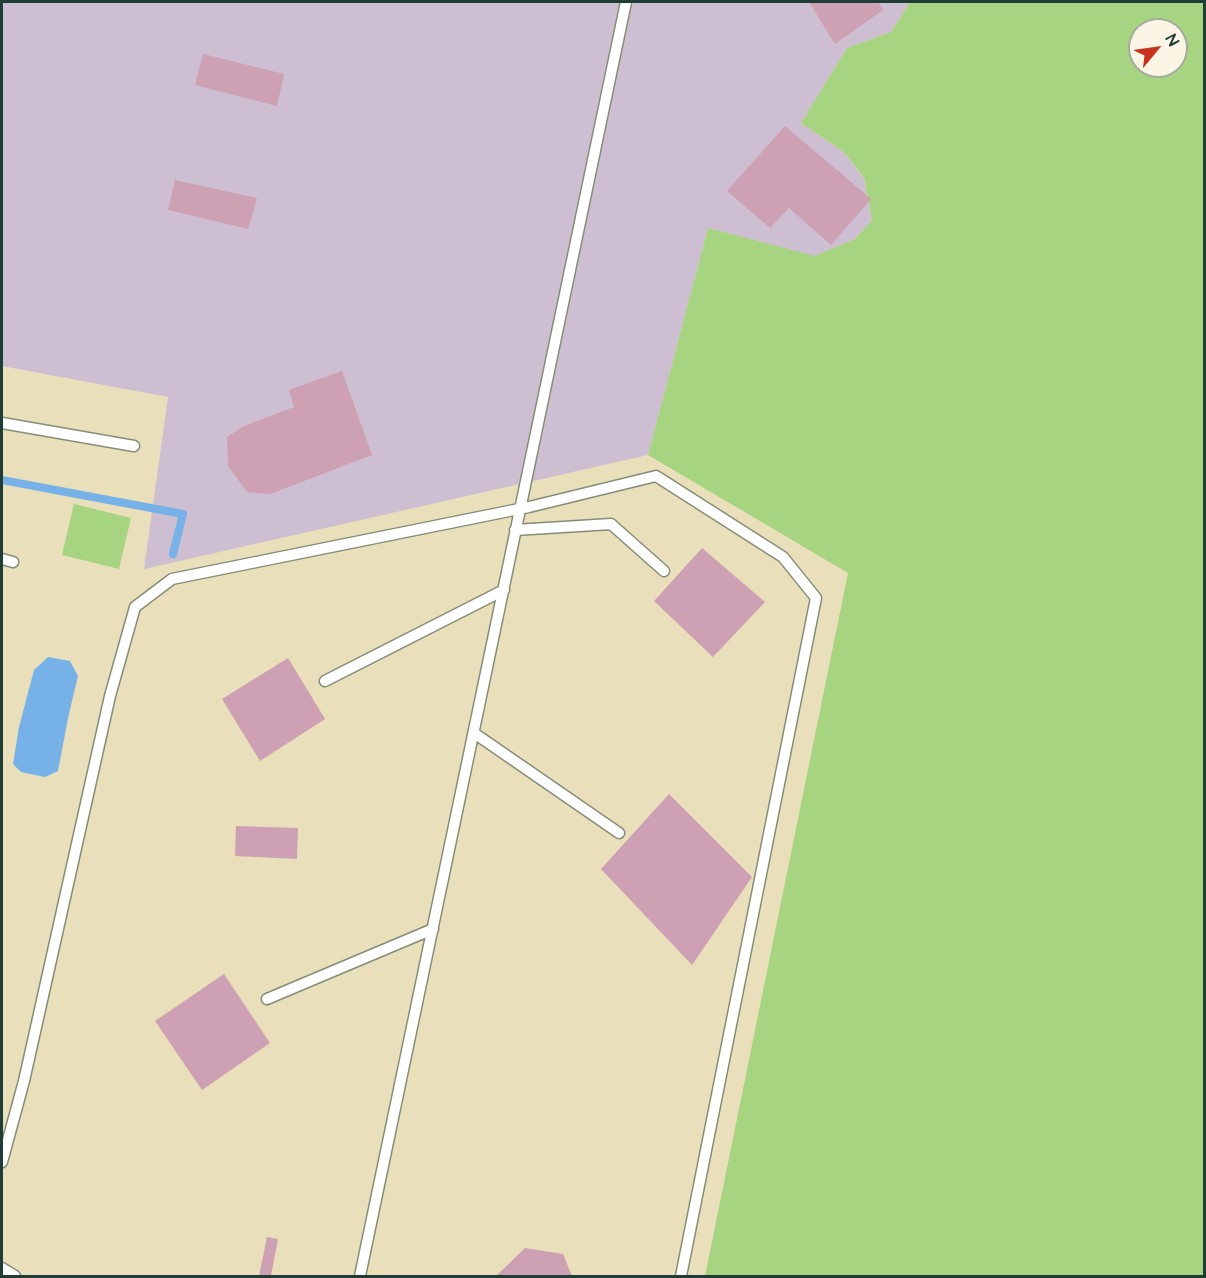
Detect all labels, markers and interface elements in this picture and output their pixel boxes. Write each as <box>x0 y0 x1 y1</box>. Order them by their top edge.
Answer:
north arrow <box>1128 18 1188 78</box>
text: N <box>1160 31 1184 50</box>

